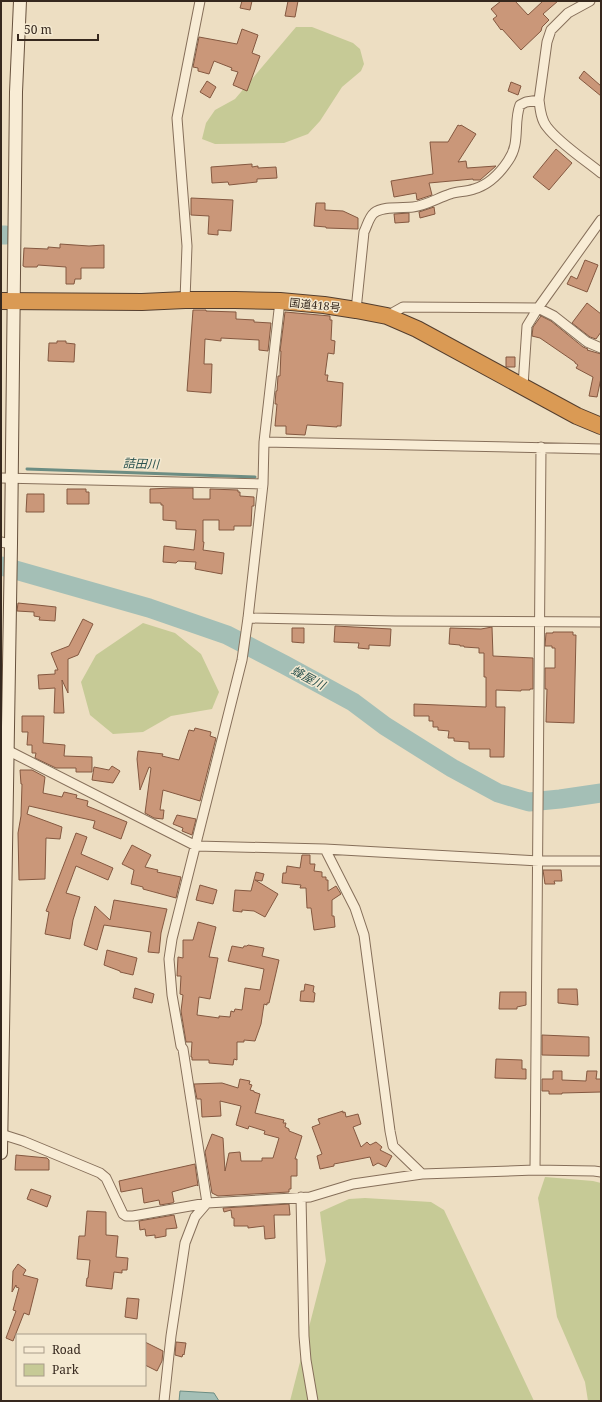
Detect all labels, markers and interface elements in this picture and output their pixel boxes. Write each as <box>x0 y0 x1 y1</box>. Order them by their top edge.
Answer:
scale bar <box>18 16 98 42</box>
text: 50 m <box>24 21 52 38</box>
street label: 国道418号 <box>289 294 341 315</box>
water label: 詰田川 <box>123 454 161 473</box>
water label: 蜂屋川 <box>288 662 330 694</box>
legend <box>16 1334 146 1386</box>
text: Road <box>52 1341 82 1358</box>
text: Park <box>52 1361 80 1378</box>

